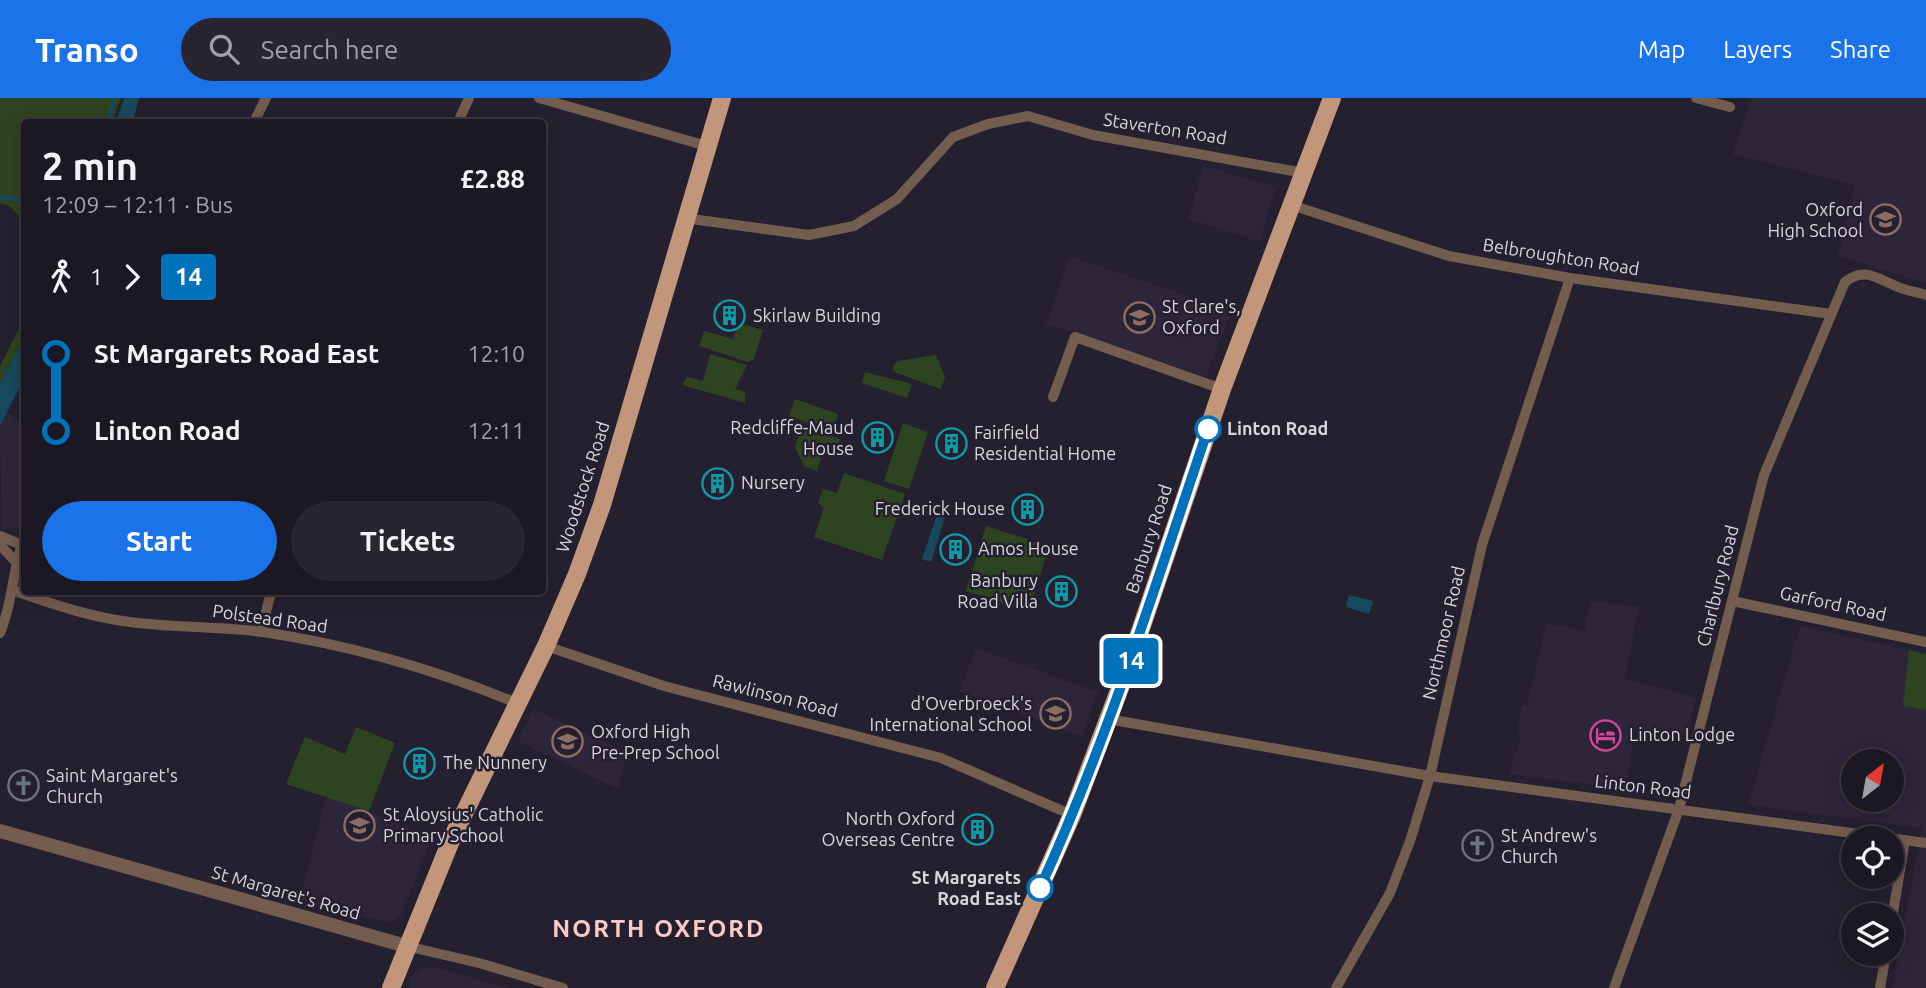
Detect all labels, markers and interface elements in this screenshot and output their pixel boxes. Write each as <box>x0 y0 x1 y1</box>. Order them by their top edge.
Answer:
search box <box>181 18 671 81</box>
icon: search <box>205 30 243 68</box>
text: Transo <box>35 31 139 68</box>
text: Search here <box>261 35 398 64</box>
text: Map <box>1638 36 1685 63</box>
text: Layers <box>1723 36 1792 63</box>
text: Share <box>1830 36 1891 63</box>
street label: Staverton Road <box>1102 108 1228 148</box>
text: 2 min <box>42 145 138 187</box>
text: £2.88 <box>460 164 525 193</box>
text: 12:09 – 12:11 · Bus <box>42 192 233 217</box>
place label: Oxford High School <box>1767 199 1863 240</box>
school or university icon: Oxford High School <box>1869 203 1903 237</box>
street label: Belbroughton Road <box>1481 234 1641 278</box>
icon: walk <box>42 258 80 296</box>
icon: forward <box>113 258 151 296</box>
text: 14 <box>175 263 202 290</box>
text: 1 <box>90 264 103 289</box>
place label: St Clare's, Oxford <box>1162 296 1241 337</box>
building icon: Skirlaw Building <box>713 299 747 333</box>
school or university icon: St Clare's, Oxford <box>1122 300 1156 334</box>
place label: Skirlaw Building <box>753 305 881 325</box>
text: St Margarets Road East <box>94 339 379 368</box>
text: 12:10 <box>467 341 525 366</box>
text: Linton Road <box>94 416 240 445</box>
marker: Linton Road <box>1195 416 1221 442</box>
place label: Redcliffe-Maud House <box>730 417 854 458</box>
text: 12:11 <box>467 418 525 443</box>
place label: Linton Road <box>1227 418 1328 438</box>
street label: Woodstock Road <box>551 419 613 555</box>
building icon: Redcliffe-Maud House <box>860 421 894 455</box>
place label: Fairfield Residential Home <box>974 422 1116 463</box>
building icon: Fairfield Residential Home <box>934 426 968 460</box>
building icon: Nursery <box>701 466 735 500</box>
place label: Nursery <box>741 472 805 492</box>
street label: Banbury Road <box>1121 482 1175 596</box>
building icon: Frederick House <box>1011 492 1045 526</box>
place label: Frederick House <box>875 498 1005 518</box>
button: Start <box>42 501 277 581</box>
button: Tickets <box>291 501 525 581</box>
street label: Charlbury Road <box>1692 523 1742 649</box>
building icon: Amos House <box>938 532 972 566</box>
place label: Amos House <box>978 538 1079 558</box>
street label: Northmoor Road <box>1418 564 1468 702</box>
place label: Banbury Road Villa <box>957 570 1038 611</box>
building icon: Banbury Road Villa <box>1044 574 1078 608</box>
street label: Garford Road <box>1778 582 1888 624</box>
street label: Polstead Road <box>211 600 329 636</box>
line badge: 14 <box>1100 638 1162 684</box>
text: 14 <box>1117 647 1145 674</box>
street label: Rawlinson Road <box>711 670 840 720</box>
place label: d'Overbroeck's International School <box>870 693 1032 734</box>
school or university icon: d'Overbroeck's International School <box>1038 697 1072 731</box>
hotel icon: Linton Lodge <box>1589 718 1623 752</box>
place label: Oxford High Pre-Prep School <box>591 721 720 762</box>
place label: Linton Lodge <box>1629 724 1735 744</box>
school or university icon: Oxford High Pre-Prep School <box>551 725 585 759</box>
building icon: The Nunnery <box>403 746 437 780</box>
north arrow <box>1841 749 1904 812</box>
map controls <box>1841 749 1904 966</box>
place label: The Nunnery <box>443 752 547 772</box>
place label: Saint Margaret's Church <box>46 765 178 806</box>
church icon: Saint Margaret's Church <box>6 769 40 803</box>
street label: Linton Road <box>1594 770 1693 802</box>
place label: St Aloysius' Catholic Primary School <box>383 804 543 845</box>
school or university icon: St Aloysius' Catholic Primary School <box>343 808 377 842</box>
place label: North Oxford Overseas Centre <box>822 808 955 849</box>
building icon: North Oxford Overseas Centre <box>961 812 995 846</box>
place label: St Andrew's Church <box>1501 825 1597 866</box>
button: locate <box>1841 826 1904 889</box>
church icon: St Andrew's Church <box>1461 829 1495 863</box>
street label: St Margaret's Road <box>210 861 363 923</box>
place label: St Margarets Road East <box>911 867 1021 908</box>
marker: St Margarets Road East <box>1027 875 1053 901</box>
button: layers <box>1841 903 1904 966</box>
district label: NORTH OXFORD <box>552 915 766 942</box>

